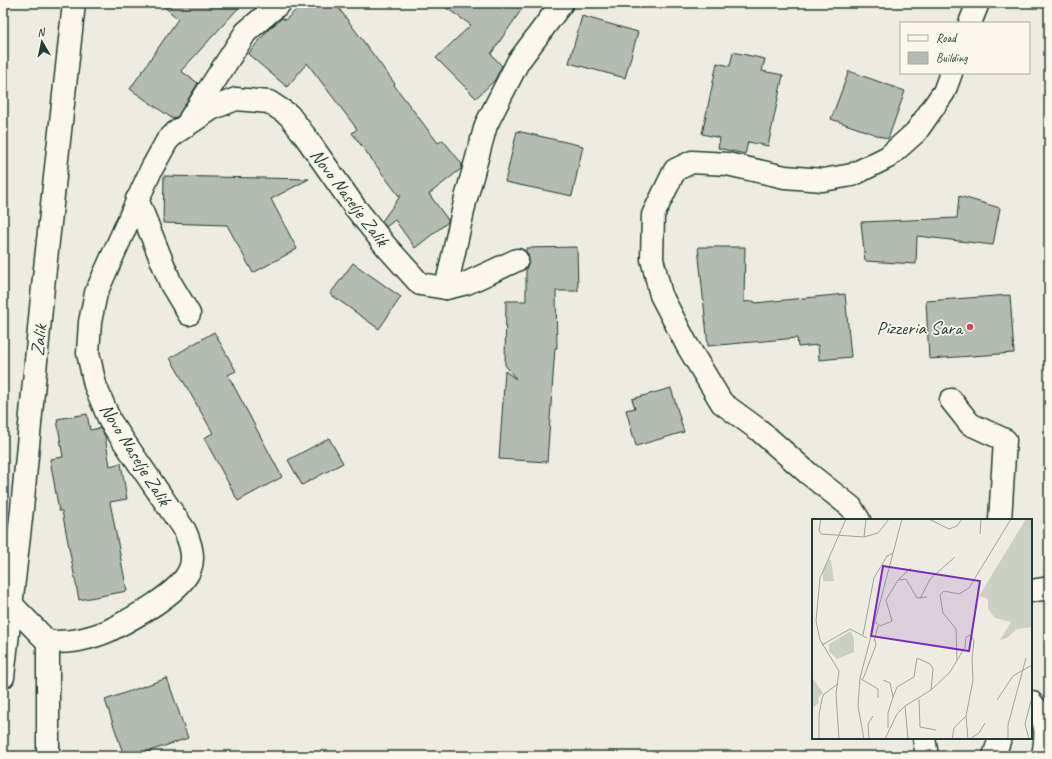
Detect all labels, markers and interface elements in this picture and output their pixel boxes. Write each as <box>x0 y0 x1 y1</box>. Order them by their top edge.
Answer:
north arrow <box>22 22 62 62</box>
legend <box>900 22 1030 74</box>
text: N <box>36 24 47 40</box>
text: Road <box>936 30 958 46</box>
text: Building <box>936 50 968 66</box>
street label: Novo Naselje Zalik <box>305 144 395 253</box>
place label: Pizzeria Sara <box>877 316 964 340</box>
street label: Zalik <box>25 322 53 357</box>
marker: Pizzeria Sara <box>965 322 975 332</box>
street label: Novo Naselje Zalik <box>94 399 177 512</box>
inset map <box>812 519 1032 739</box>

